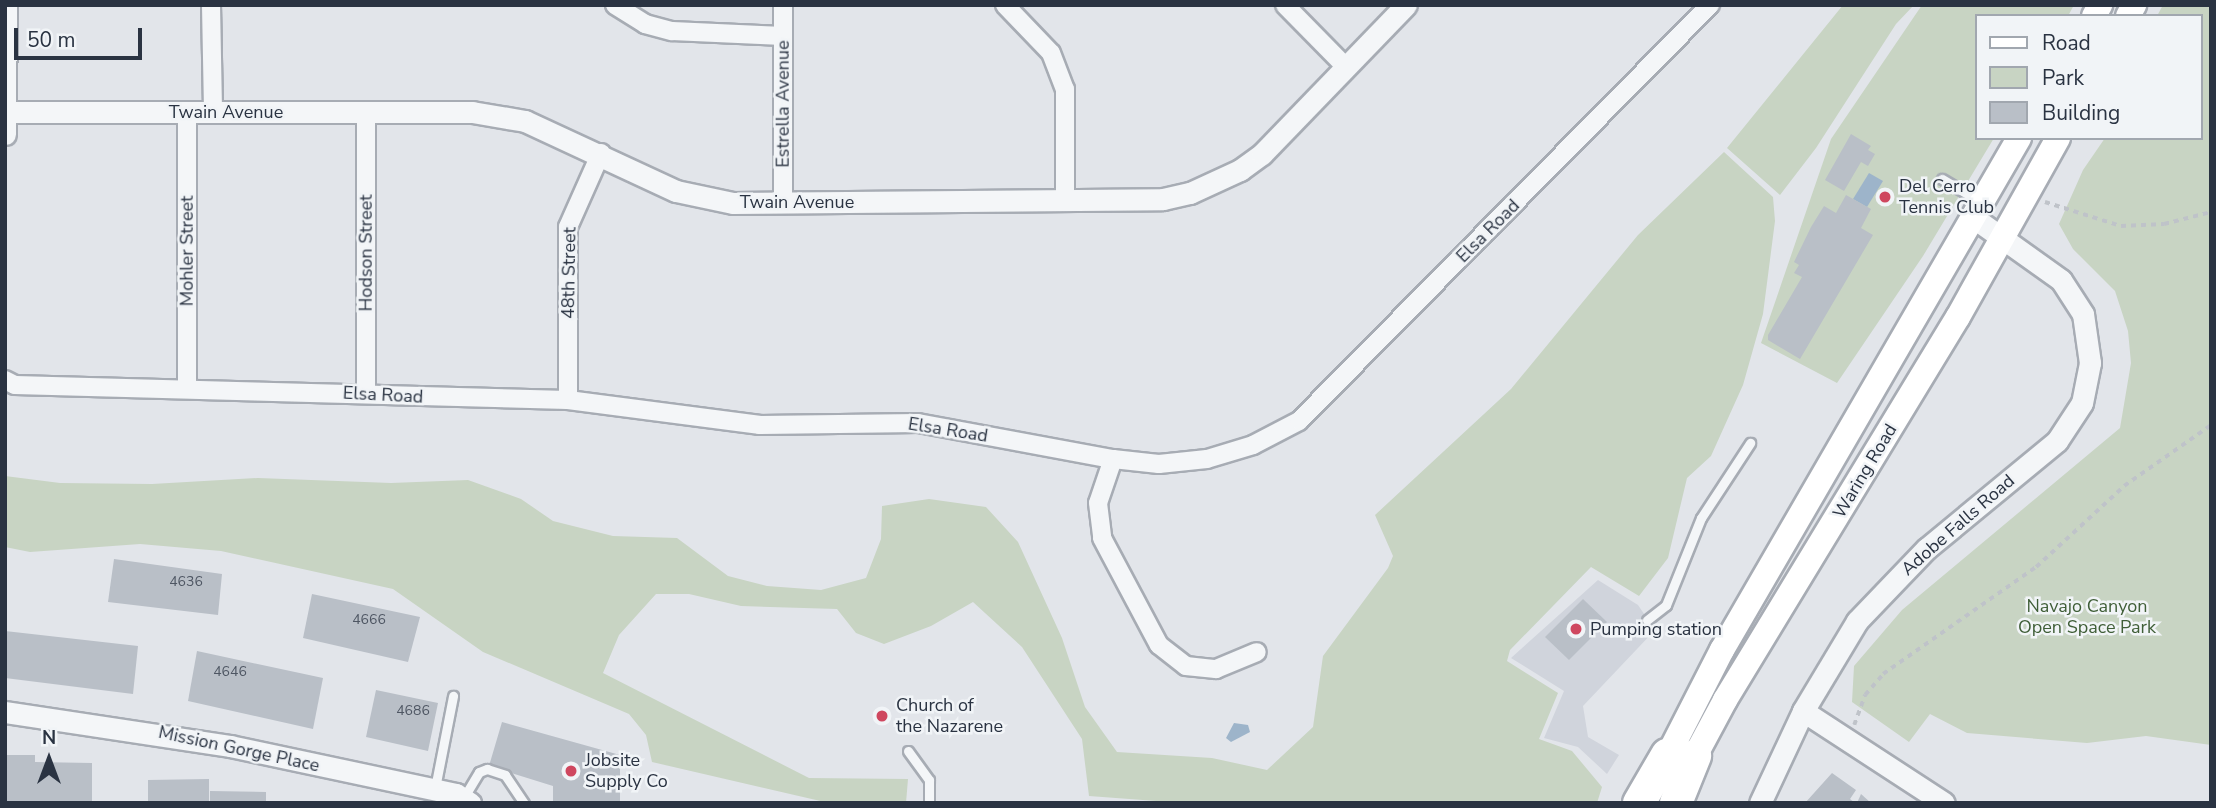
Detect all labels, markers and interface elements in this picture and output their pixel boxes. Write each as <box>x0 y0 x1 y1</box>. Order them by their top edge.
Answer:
scale bar <box>18 14 145 58</box>
legend <box>1974 14 2202 140</box>
text: 50 m <box>27 26 76 54</box>
text: Road <box>2042 29 2091 57</box>
street label: Estrella Avenue <box>772 40 794 168</box>
text: Park <box>2042 64 2084 92</box>
text: Building <box>2042 99 2120 127</box>
street label: Twain Avenue <box>169 101 283 123</box>
place label: Del Cerro Tennis Club <box>1899 176 1994 218</box>
marker: Del Cerro Tennis Club <box>1877 189 1893 205</box>
street label: Twain Avenue <box>740 191 854 213</box>
street label: Hodson Street <box>355 195 377 311</box>
street label: Elsa Road <box>1452 195 1524 267</box>
street label: Mohler Street <box>176 196 198 306</box>
street label: 48th Street <box>557 227 581 319</box>
street label: Elsa Road <box>342 382 424 408</box>
street label: Elsa Road <box>907 413 989 447</box>
street label: Waring Road <box>1828 420 1902 522</box>
street label: Adobe Falls Road <box>1897 470 2019 580</box>
house number: 4636 <box>169 574 203 590</box>
park label: Navajo Canyon Open Space Park <box>2018 596 2156 638</box>
house number: 4666 <box>352 612 386 628</box>
place label: Pumping station <box>1590 618 1722 640</box>
marker: Pumping station <box>1568 621 1584 637</box>
house number: 4646 <box>213 664 247 680</box>
place label: Church of the Nazarene <box>896 695 1003 738</box>
house number: 4686 <box>396 703 430 719</box>
marker: Church of the Nazarene <box>874 708 890 724</box>
street label: Mission Gorge Place <box>157 721 321 777</box>
north arrow <box>14 724 84 794</box>
text: N <box>42 725 56 751</box>
place label: Jobsite Supply Co <box>585 750 668 792</box>
marker: Jobsite Supply Co <box>563 763 579 779</box>

